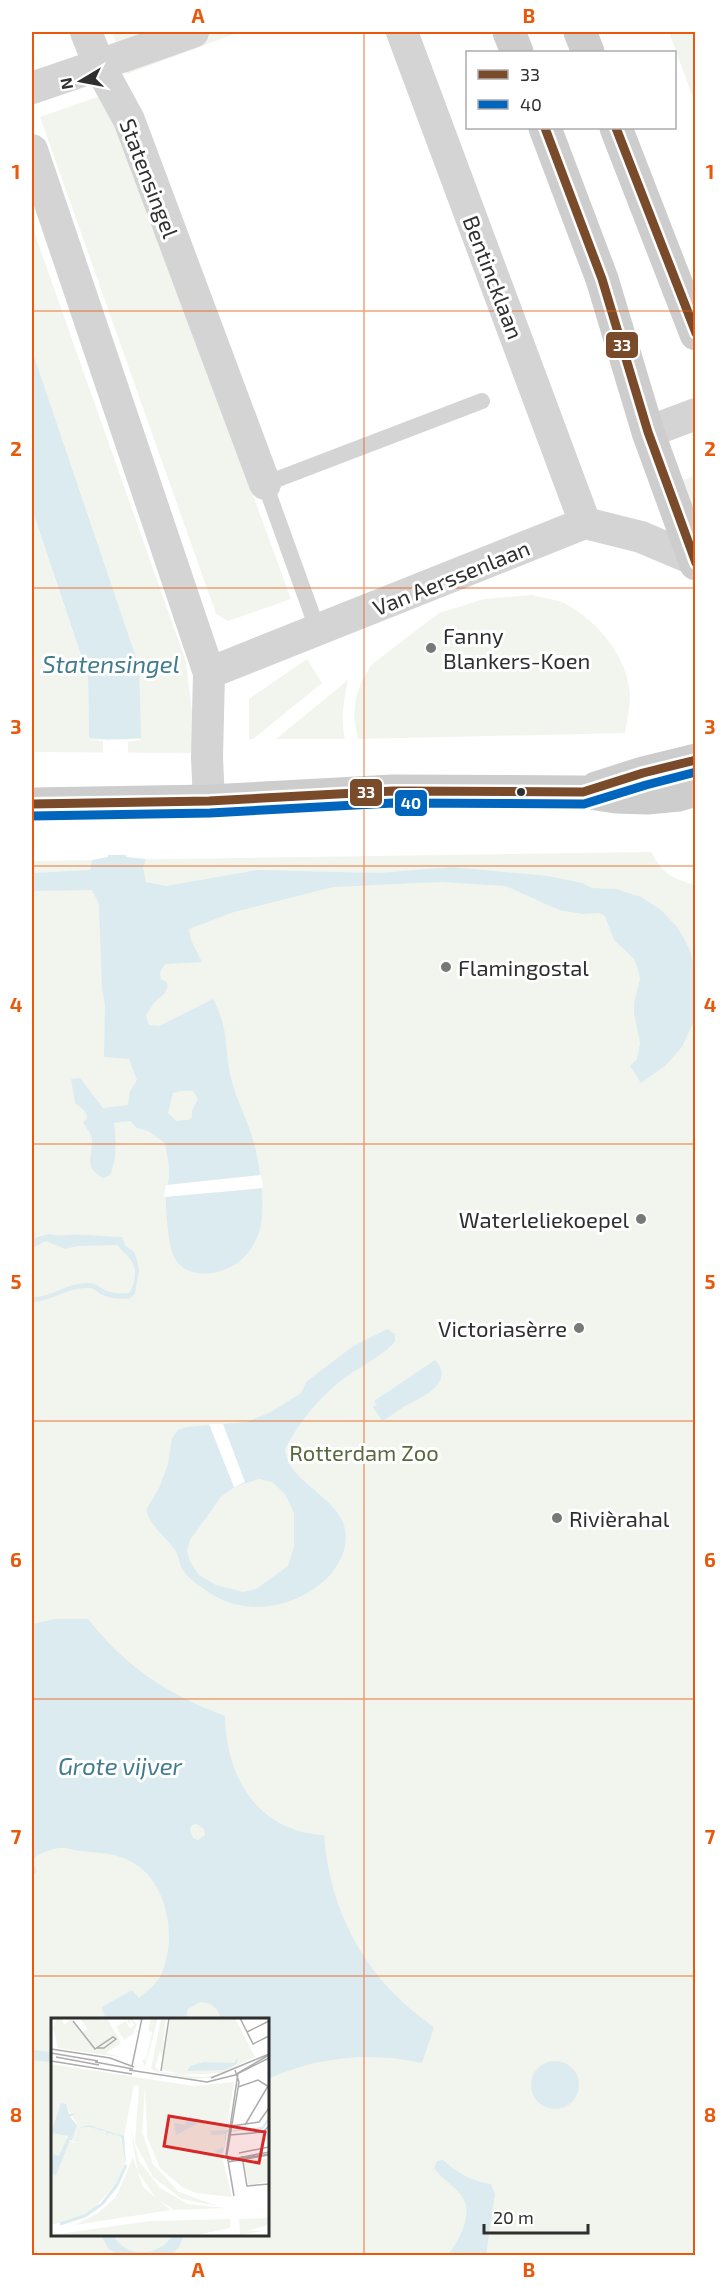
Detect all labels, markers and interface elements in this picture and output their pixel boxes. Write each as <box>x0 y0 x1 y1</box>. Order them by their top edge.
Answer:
text: A <box>191 3 205 27</box>
text: B <box>523 3 535 27</box>
north arrow <box>51 51 111 111</box>
legend <box>466 51 676 129</box>
text: 33 <box>520 63 540 85</box>
text: N <box>55 76 76 91</box>
text: 40 <box>520 93 542 115</box>
street label: Statensingel <box>115 115 185 242</box>
text: 1 <box>12 159 20 183</box>
text: 1 <box>706 159 714 183</box>
street label: Bentincklaan <box>459 212 529 342</box>
line badge: 33 <box>605 331 639 359</box>
text: 33 <box>613 335 631 354</box>
text: 2 <box>10 436 22 460</box>
text: 2 <box>704 436 716 460</box>
street label: Van Aerssenlaan <box>369 534 533 620</box>
place label: Fanny Blankers-Koen <box>443 622 590 673</box>
marker: Fanny Blankers-Koen <box>424 641 438 655</box>
water label: Statensingel <box>42 649 180 678</box>
text: 3 <box>10 714 22 738</box>
text: 3 <box>704 714 716 738</box>
line badge: 33 <box>349 778 383 807</box>
text: 33 <box>357 782 375 801</box>
unlabelled marker <box>515 786 527 798</box>
line badge: 40 <box>394 789 428 817</box>
text: 40 <box>401 793 421 812</box>
place label: Flamingostal <box>458 954 589 980</box>
marker: Flamingostal <box>439 960 453 974</box>
text: 4 <box>10 992 23 1016</box>
text: 4 <box>704 992 717 1016</box>
place label: Waterleliekoepel <box>459 1206 629 1232</box>
marker: Waterleliekoepel <box>634 1212 648 1226</box>
text: 5 <box>10 1269 22 1293</box>
text: 5 <box>704 1269 716 1293</box>
place label: Victoriasèrre <box>438 1315 567 1341</box>
marker: Victoriasèrre <box>572 1321 586 1335</box>
park label: Rotterdam Zoo <box>289 1439 439 1465</box>
place label: Rivièrahal <box>569 1505 670 1531</box>
marker: Rivièrahal <box>550 1511 564 1525</box>
text: 6 <box>10 1547 22 1571</box>
text: 6 <box>704 1547 716 1571</box>
water label: Grote vijver <box>58 1751 183 1780</box>
text: 7 <box>11 1824 22 1848</box>
text: 7 <box>705 1824 716 1848</box>
inset map <box>51 2018 268 2236</box>
text: 8 <box>10 2102 22 2126</box>
text: 8 <box>704 2102 716 2126</box>
scale bar <box>484 2197 588 2235</box>
text: 20 m <box>493 2206 534 2228</box>
text: A <box>191 2257 205 2281</box>
text: B <box>523 2257 535 2281</box>

